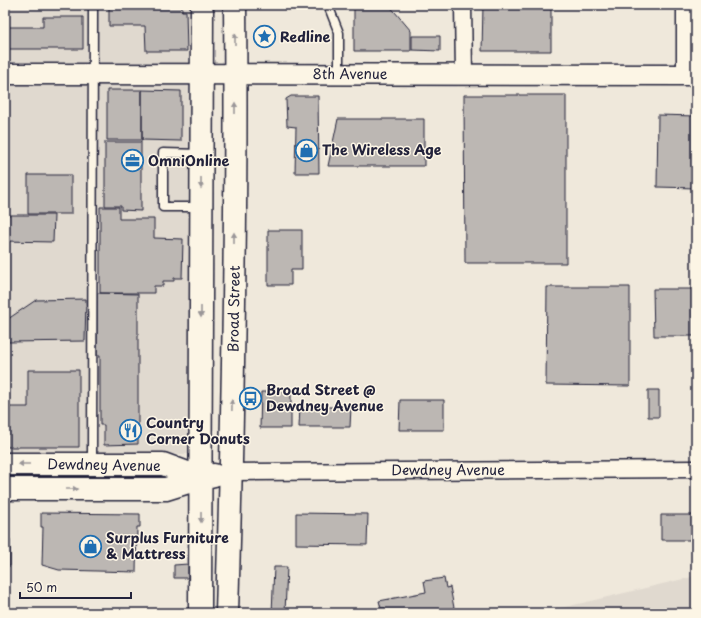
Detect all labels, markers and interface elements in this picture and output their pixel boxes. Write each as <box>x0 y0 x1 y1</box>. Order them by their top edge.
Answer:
place icon: Redline <box>252 24 278 50</box>
place label: Redline <box>280 26 331 47</box>
one-way arrow <box>232 32 238 45</box>
street label: 8th Avenue <box>313 63 388 84</box>
one-way arrow <box>232 101 238 114</box>
shop icon: The Wireless Age <box>294 137 320 163</box>
place label: The Wireless Age <box>322 139 442 160</box>
office icon: OmniOnline <box>120 148 146 174</box>
place label: OmniOnline <box>148 150 230 171</box>
one-way arrow <box>198 177 204 190</box>
one-way arrow <box>231 231 237 244</box>
street label: Broad Street <box>222 265 245 353</box>
one-way arrow <box>198 306 204 319</box>
place label: Broad Street @ Dewdney Avenue <box>266 379 384 416</box>
bus stop icon: Broad Street @ Dewdney Avenue <box>238 385 264 411</box>
one-way arrow <box>229 398 235 411</box>
place label: Country Corner Donuts <box>146 412 250 449</box>
restaurant icon: Country Corner Donuts <box>117 418 143 444</box>
street label: Dewdney Avenue <box>47 453 161 476</box>
street label: Dewdney Avenue <box>391 459 505 480</box>
one-way arrow <box>17 461 30 467</box>
one-way arrow <box>66 486 79 492</box>
one-way arrow <box>198 511 204 524</box>
place label: Surplus Furniture & Mattress <box>106 527 229 564</box>
shop icon: Surplus Furniture & Mattress <box>77 533 103 559</box>
scale bar <box>20 574 131 600</box>
text: 50 m <box>26 578 57 596</box>

